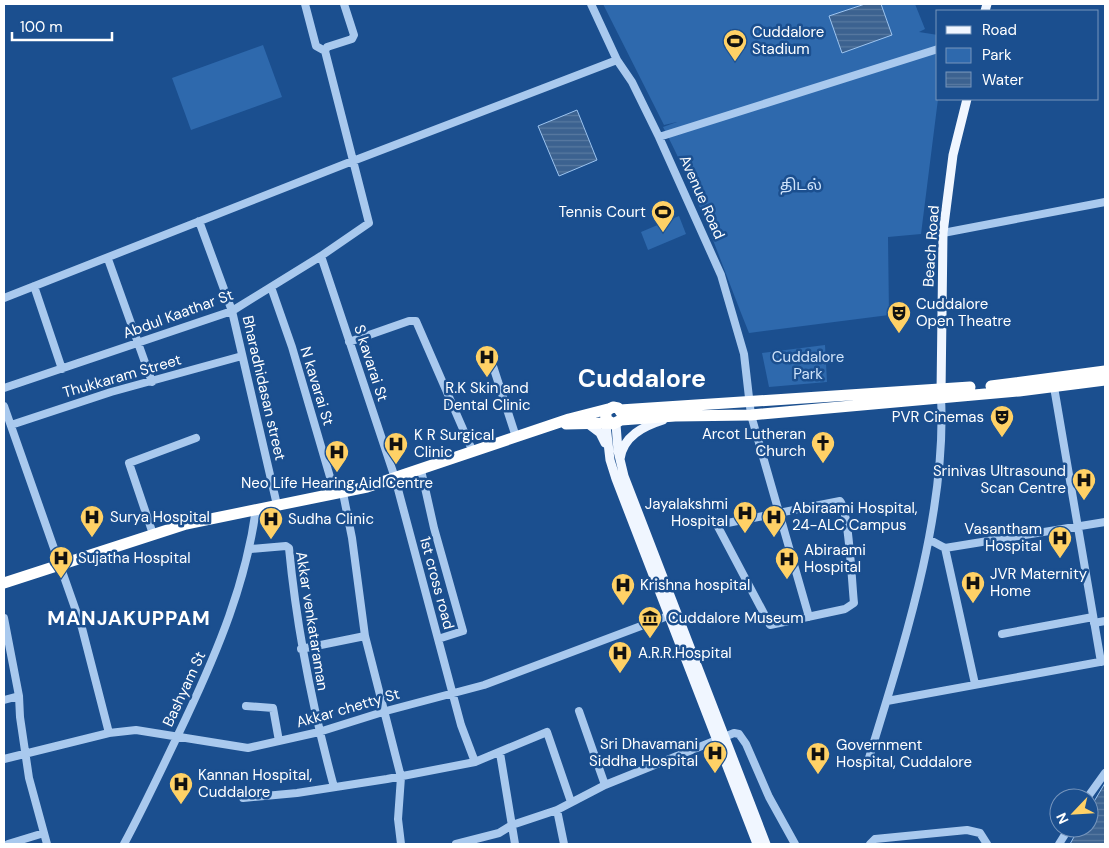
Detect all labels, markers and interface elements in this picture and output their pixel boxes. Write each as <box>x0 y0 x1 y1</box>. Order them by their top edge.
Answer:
scale bar <box>12 10 112 42</box>
legend <box>936 10 1099 100</box>
text: 100 m <box>20 17 63 37</box>
text: Road <box>982 20 1017 40</box>
place label: Cuddalore Stadium <box>752 22 824 59</box>
sports icon: Cuddalore Stadium <box>722 28 748 62</box>
text: Park <box>982 45 1012 65</box>
text: Water <box>982 70 1024 90</box>
street label: Avenue Road <box>675 152 729 242</box>
park label: திடல் <box>780 175 822 195</box>
sports icon: Tennis Court <box>650 199 676 233</box>
place label: Tennis Court <box>558 202 646 222</box>
street label: Beach Road <box>918 204 944 288</box>
street label: Abdul Kaathar St <box>120 285 236 343</box>
place label: Cuddalore Open Theatre <box>916 294 1011 331</box>
theatre icon: Cuddalore Open Theatre <box>886 300 912 334</box>
street label: Bharadhidasan street <box>238 314 290 462</box>
street label: S kavarai St <box>349 322 393 404</box>
street label: N kavarai St <box>296 344 338 428</box>
hospital icon: R.K Skin and Dental Clinic <box>474 344 500 378</box>
park label: Cuddalore Park <box>772 347 844 384</box>
street label: Thukkaram Street <box>60 349 184 402</box>
district label: Cuddalore <box>578 362 706 395</box>
place label: R.K Skin and Dental Clinic <box>443 378 531 415</box>
theatre icon: PVR Cinemas <box>989 404 1015 438</box>
place label: PVR Cinemas <box>892 407 984 427</box>
place label: Arcot Lutheran Church <box>702 424 806 461</box>
place label: K R Surgical Clinic <box>414 425 494 462</box>
church icon: Arcot Lutheran Church <box>810 430 836 464</box>
hospital icon: K R Surgical Clinic <box>383 431 409 465</box>
hospital icon: Neo Life Hearing Aid Centre <box>324 439 350 473</box>
place label: Srinivas Ultrasound Scan Centre <box>933 461 1066 498</box>
hospital icon: Srinivas Ultrasound Scan Centre <box>1071 467 1097 501</box>
place label: Neo Life Hearing Aid Centre <box>241 473 433 493</box>
place label: Jayalakshmi Hospital <box>645 494 728 531</box>
place label: Abiraami Hospital, 24-ALC Campus <box>792 498 918 535</box>
hospital icon: Jayalakshmi Hospital <box>732 500 758 534</box>
hospital icon: Surya Hospital <box>79 504 105 538</box>
hospital icon: Abiraami Hospital, 24-ALC Campus <box>761 504 787 538</box>
hospital icon: Sudha Clinic <box>258 506 284 540</box>
place label: Surya Hospital <box>110 507 210 527</box>
place label: Sudha Clinic <box>288 509 374 529</box>
place label: Vasantham Hospital <box>964 519 1042 556</box>
hospital icon: Vasantham Hospital <box>1047 525 1073 559</box>
street label: 1st cross road <box>415 534 459 632</box>
place label: Abiraami Hospital <box>804 540 866 577</box>
hospital icon: Sujatha Hospital <box>48 545 74 579</box>
hospital icon: Abiraami Hospital <box>774 546 800 580</box>
place label: Sujatha Hospital <box>78 548 191 568</box>
street label: Akkar venkataraman <box>291 550 333 692</box>
place label: JVR Maternity Home <box>990 564 1088 601</box>
hospital icon: JVR Maternity Home <box>960 570 986 604</box>
hospital icon: Krishna hospital <box>610 572 636 606</box>
place label: Krishna hospital <box>640 575 750 595</box>
district label: MANJAKUPPAM <box>47 605 211 631</box>
museum icon: Cuddalore Museum <box>637 605 663 639</box>
place label: Cuddalore Museum <box>668 608 804 628</box>
hospital icon: A.R.R.Hospital <box>607 640 633 674</box>
place label: A.R.R.Hospital <box>638 643 732 663</box>
street label: Bashyam St <box>158 648 210 730</box>
street label: Akkar chetty St <box>294 684 402 732</box>
place label: Sri Dhavamani Siddha Hospital <box>589 734 698 771</box>
place label: Government Hospital, Cuddalore <box>836 735 972 772</box>
hospital icon: Sri Dhavamani Siddha Hospital <box>702 740 728 774</box>
hospital icon: Government Hospital, Cuddalore <box>805 741 831 775</box>
place label: Kannan Hospital, Cuddalore <box>198 765 313 802</box>
hospital icon: Kannan Hospital, Cuddalore <box>168 771 194 805</box>
north arrow <box>1049 788 1099 838</box>
text: N <box>1052 810 1073 827</box>

